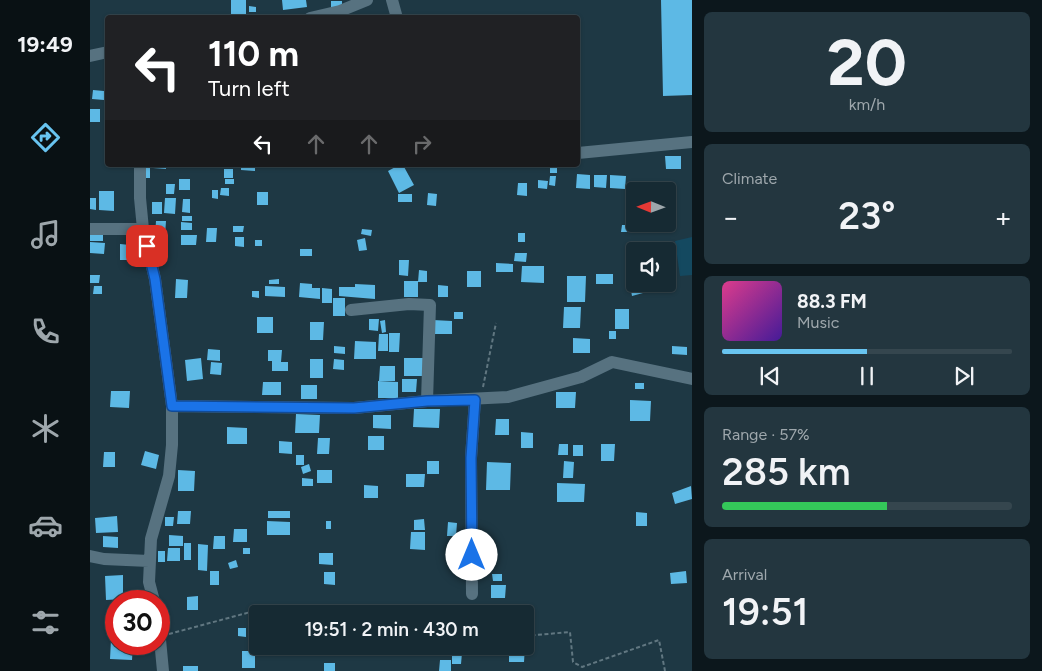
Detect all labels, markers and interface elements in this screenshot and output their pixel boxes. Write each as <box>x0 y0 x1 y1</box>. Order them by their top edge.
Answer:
text: 20 <box>827 23 907 101</box>
text: 19:49 <box>17 31 73 58</box>
text: 110 m <box>208 33 299 75</box>
icon: left <box>125 35 190 100</box>
text: Turn left <box>208 75 290 102</box>
text: km/h <box>849 95 885 114</box>
icon: directions <box>28 120 63 155</box>
icon: left <box>249 130 277 158</box>
icon: ahead <box>302 130 330 158</box>
icon: ahead <box>355 130 383 158</box>
icon: right <box>408 130 436 158</box>
text: Climate <box>722 169 777 188</box>
north arrow <box>626 182 676 232</box>
map controls <box>626 182 676 292</box>
text: 23° <box>839 193 895 239</box>
text: − <box>722 200 739 234</box>
text: + <box>995 200 1012 234</box>
icon: music <box>28 217 63 252</box>
pin <box>126 225 168 267</box>
icon: arrive <box>133 232 161 260</box>
button: sound <box>626 242 676 292</box>
text: 88.3 FM <box>797 290 867 313</box>
text: Music <box>797 313 839 332</box>
icon: phone <box>28 314 63 349</box>
icon: previous <box>756 362 784 390</box>
icon: pause <box>853 362 881 390</box>
icon: next <box>950 362 978 390</box>
icon: climate <box>28 411 63 446</box>
text: Range · 57% <box>722 425 810 444</box>
text: 285 km <box>722 449 851 495</box>
icon: car <box>28 508 63 543</box>
position arrow <box>445 528 497 580</box>
text: Arrival <box>722 565 767 584</box>
text: 19:51 <box>722 589 808 635</box>
speed limit sign: 30 <box>105 590 170 655</box>
icon: filters <box>28 605 63 640</box>
text: 19:51 · 2 min · 430 m <box>304 618 479 641</box>

